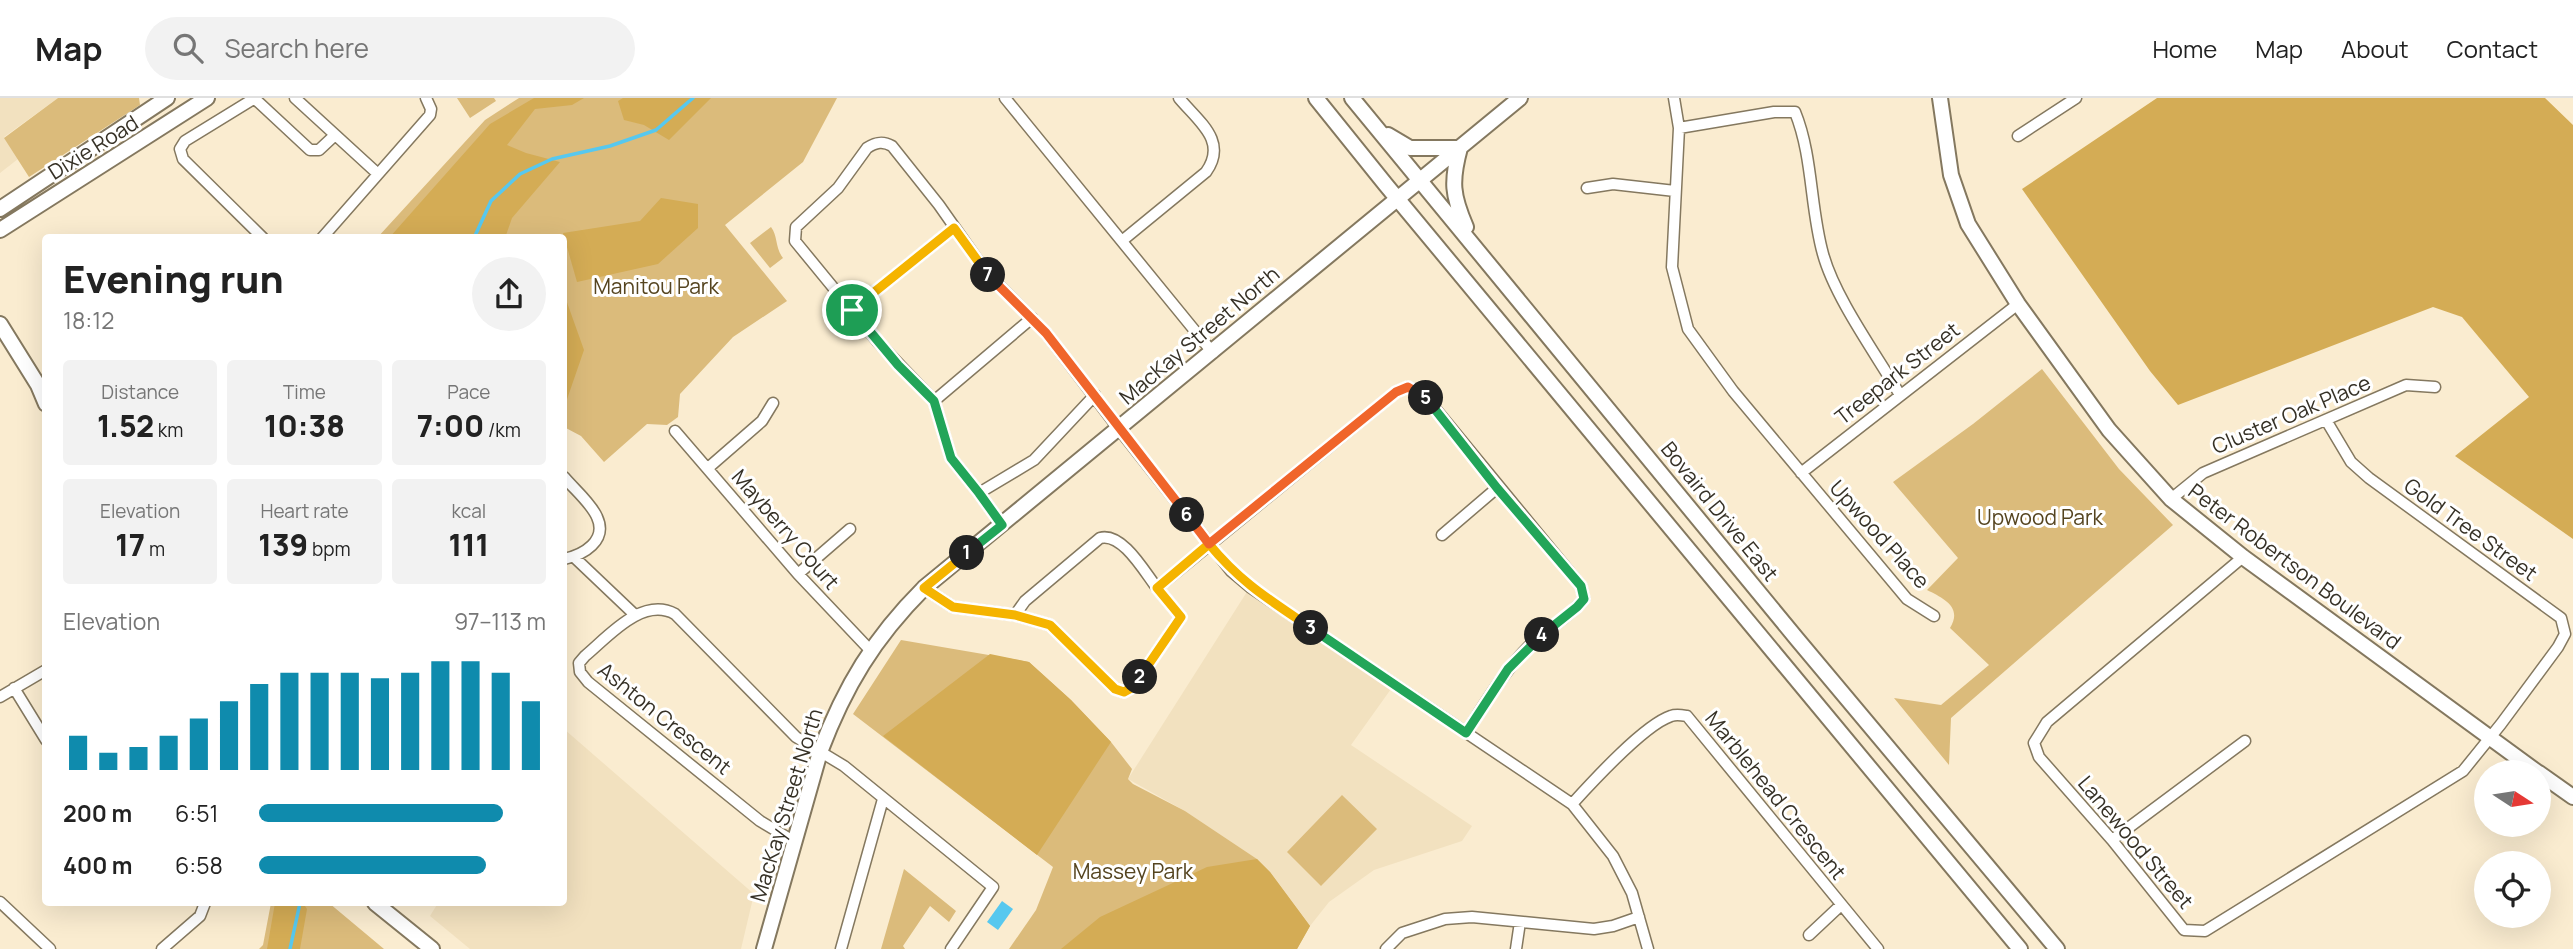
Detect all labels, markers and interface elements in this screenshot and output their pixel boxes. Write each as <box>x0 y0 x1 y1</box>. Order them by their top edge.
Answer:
search box <box>145 17 635 80</box>
text: Map <box>35 26 103 71</box>
icon: search <box>169 29 207 67</box>
text: Search here <box>225 30 369 66</box>
text: Home <box>2152 32 2217 65</box>
text: Map <box>2255 32 2303 65</box>
text: About <box>2341 32 2409 65</box>
text: Contact <box>2447 32 2538 65</box>
street label: Dixie Road <box>43 108 143 186</box>
text: Evening run <box>63 252 284 304</box>
button: share <box>472 257 546 331</box>
pin: 7 <box>970 258 1006 292</box>
street label: MacKay Street North <box>1113 260 1285 410</box>
text: 7 <box>982 261 993 287</box>
park label: Manitou Park <box>593 272 719 300</box>
pin <box>822 280 882 340</box>
icon: arrive <box>833 291 871 329</box>
text: 18:12 <box>63 304 114 336</box>
street label: Treepark Street <box>1829 315 1965 431</box>
street label: Cluster Oak Place <box>2207 368 2375 460</box>
text: Distance <box>101 379 179 405</box>
text: Time <box>283 379 326 405</box>
text: Pace <box>447 379 490 405</box>
pin: 5 <box>1408 380 1444 416</box>
text: 5 <box>1420 384 1431 410</box>
text: 1.52 <box>97 405 154 446</box>
text: 10:38 <box>264 405 345 446</box>
text: 7:00 <box>417 405 484 446</box>
text: km <box>154 417 183 443</box>
text: /km <box>484 417 521 443</box>
street label: Bovaird Drive East <box>1655 435 1785 587</box>
street label: Mayberry Court <box>726 463 846 595</box>
street label: Gold Tree Street <box>2399 471 2543 587</box>
street label: Upwood Place <box>1824 474 1936 594</box>
street label: Peter Robertson Boulevard <box>2183 477 2407 655</box>
text: Elevation <box>100 498 180 524</box>
text: Heart rate <box>260 498 349 524</box>
text: kcal <box>451 498 486 524</box>
pin: 6 <box>1170 498 1204 532</box>
text: 6 <box>1181 501 1192 527</box>
park label: Upwood Park <box>1977 503 2103 531</box>
text: 17 <box>115 524 145 565</box>
text: 139 <box>258 524 308 565</box>
text: 111 <box>448 524 489 565</box>
text: m <box>145 536 165 562</box>
text: bpm <box>308 536 351 562</box>
pin: 1 <box>950 536 984 570</box>
text: 1 <box>962 539 971 565</box>
text: Elevation <box>63 605 160 637</box>
text: 97–113 m <box>454 605 546 637</box>
pin: 3 <box>1294 610 1328 646</box>
text: 3 <box>1305 614 1316 640</box>
pin: 4 <box>1524 618 1560 652</box>
text: 4 <box>1536 621 1547 647</box>
street label: Ashton Crescent <box>593 656 737 780</box>
pin: 2 <box>1122 660 1158 694</box>
text: 2 <box>1134 663 1145 689</box>
street label: MacKay Street North <box>743 705 829 905</box>
street label: Marblehead Crescent <box>1699 705 1853 885</box>
north arrow <box>2474 760 2552 836</box>
map controls <box>2474 760 2551 928</box>
street label: Lanewood Street <box>2072 770 2200 914</box>
text: 200 m <box>63 797 132 829</box>
text: 6:51 <box>175 797 218 829</box>
text: 400 m <box>63 849 133 881</box>
text: 6:58 <box>175 849 223 881</box>
button: locate <box>2474 851 2551 928</box>
park label: Massey Park <box>1073 857 1194 885</box>

